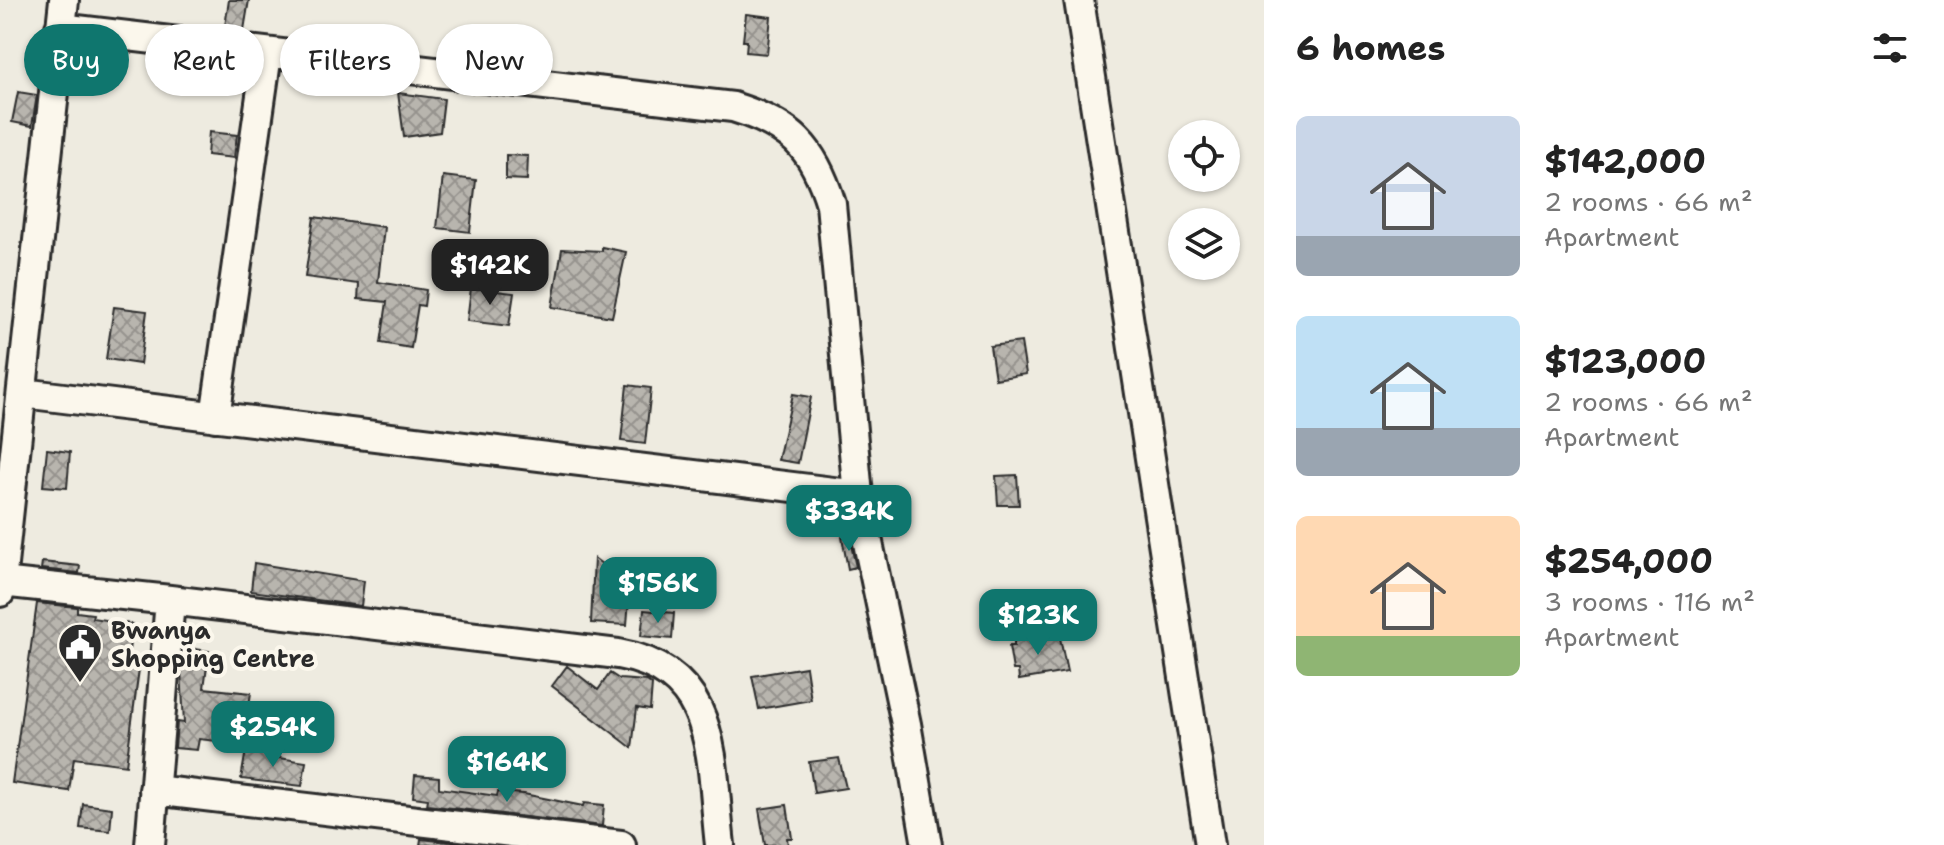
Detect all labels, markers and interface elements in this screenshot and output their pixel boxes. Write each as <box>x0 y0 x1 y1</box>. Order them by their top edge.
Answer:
chip: Buy <box>24 24 129 96</box>
chip: Rent <box>145 24 264 96</box>
chip: Filters <box>280 24 420 96</box>
chip: New <box>436 24 553 96</box>
text: 6 homes <box>1296 25 1445 71</box>
icon: filters <box>1868 26 1912 70</box>
map controls <box>1168 120 1240 280</box>
button: locate <box>1168 120 1240 192</box>
text: $142,000 <box>1544 138 1706 184</box>
icon: home <box>1360 148 1456 244</box>
text: 2 rooms · 66 m² <box>1544 184 1753 219</box>
button: layers <box>1168 208 1240 280</box>
text: Apartment <box>1544 219 1680 254</box>
pin: $142K <box>434 239 546 307</box>
text: $142K <box>450 247 530 282</box>
text: $123,000 <box>1544 338 1706 384</box>
icon: home <box>1360 348 1456 444</box>
text: 2 rooms · 66 m² <box>1544 384 1753 419</box>
text: Apartment <box>1544 419 1680 454</box>
pin: $334K <box>793 485 905 553</box>
text: $334K <box>804 493 894 528</box>
text: $254,000 <box>1544 538 1713 584</box>
icon: home <box>1360 548 1456 644</box>
pin: $156K <box>602 557 714 625</box>
text: $156K <box>618 565 698 600</box>
text: 3 rooms · 116 m² <box>1544 584 1755 619</box>
pin: $123K <box>982 589 1094 657</box>
text: $123K <box>997 597 1079 632</box>
place label: Bwanya Shopping Centre <box>111 615 315 675</box>
text: Apartment <box>1544 619 1680 654</box>
public building icon: Bwanya Shopping Centre <box>56 621 104 684</box>
pin: $254K <box>217 701 329 769</box>
text: $254K <box>229 709 317 744</box>
pin: $164K <box>451 736 563 804</box>
text: $164K <box>466 744 548 779</box>

